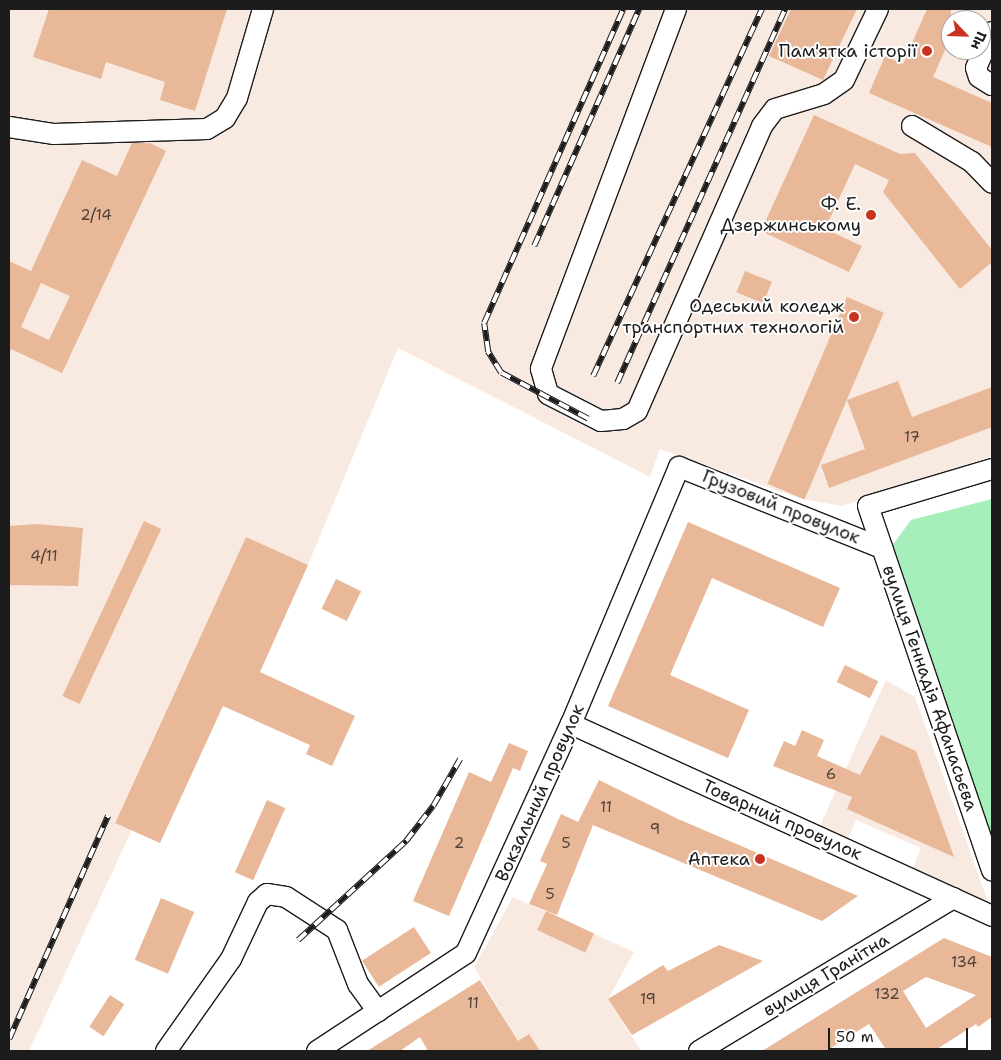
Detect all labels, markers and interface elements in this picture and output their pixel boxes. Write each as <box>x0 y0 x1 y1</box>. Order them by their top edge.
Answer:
north arrow <box>941 10 991 60</box>
text: Пн <box>967 29 991 53</box>
place label: Пам'ятка історії <box>779 40 917 62</box>
marker: Пам'ятка історії <box>921 45 933 57</box>
place label: Ф. Е. Дзержинському <box>720 194 861 236</box>
house number: 2/14 <box>80 207 112 225</box>
marker: Ф. Е. Дзержинському <box>865 209 877 221</box>
place label: Одеський коледж транспортних технологій <box>622 296 844 338</box>
marker: Одеський коледж транспортних технологій <box>848 311 860 323</box>
house number: 17 <box>904 429 920 447</box>
street label: Грузовий провулок <box>699 465 863 549</box>
house number: 4/11 <box>30 548 58 566</box>
street label: вулиця Геннадія Афанасьєва <box>878 562 982 814</box>
street label: Вокзальний провулок <box>491 701 589 885</box>
house number: 6 <box>826 766 836 784</box>
street label: Товарний провулок <box>699 775 865 865</box>
house number: 11 <box>600 799 612 817</box>
house number: 9 <box>650 821 660 839</box>
house number: 2 <box>454 835 464 853</box>
house number: 5 <box>561 835 571 853</box>
place label: Аптека <box>688 848 750 870</box>
marker: Аптека <box>754 853 766 865</box>
house number: 5 <box>545 886 555 904</box>
street label: вулиця Гранітна <box>759 929 893 1021</box>
house number: 134 <box>951 954 977 972</box>
house number: 132 <box>874 986 900 1004</box>
house number: 19 <box>640 991 656 1009</box>
house number: 11 <box>467 995 479 1013</box>
scale bar <box>831 1018 971 1050</box>
text: 50 m <box>836 1027 874 1047</box>

